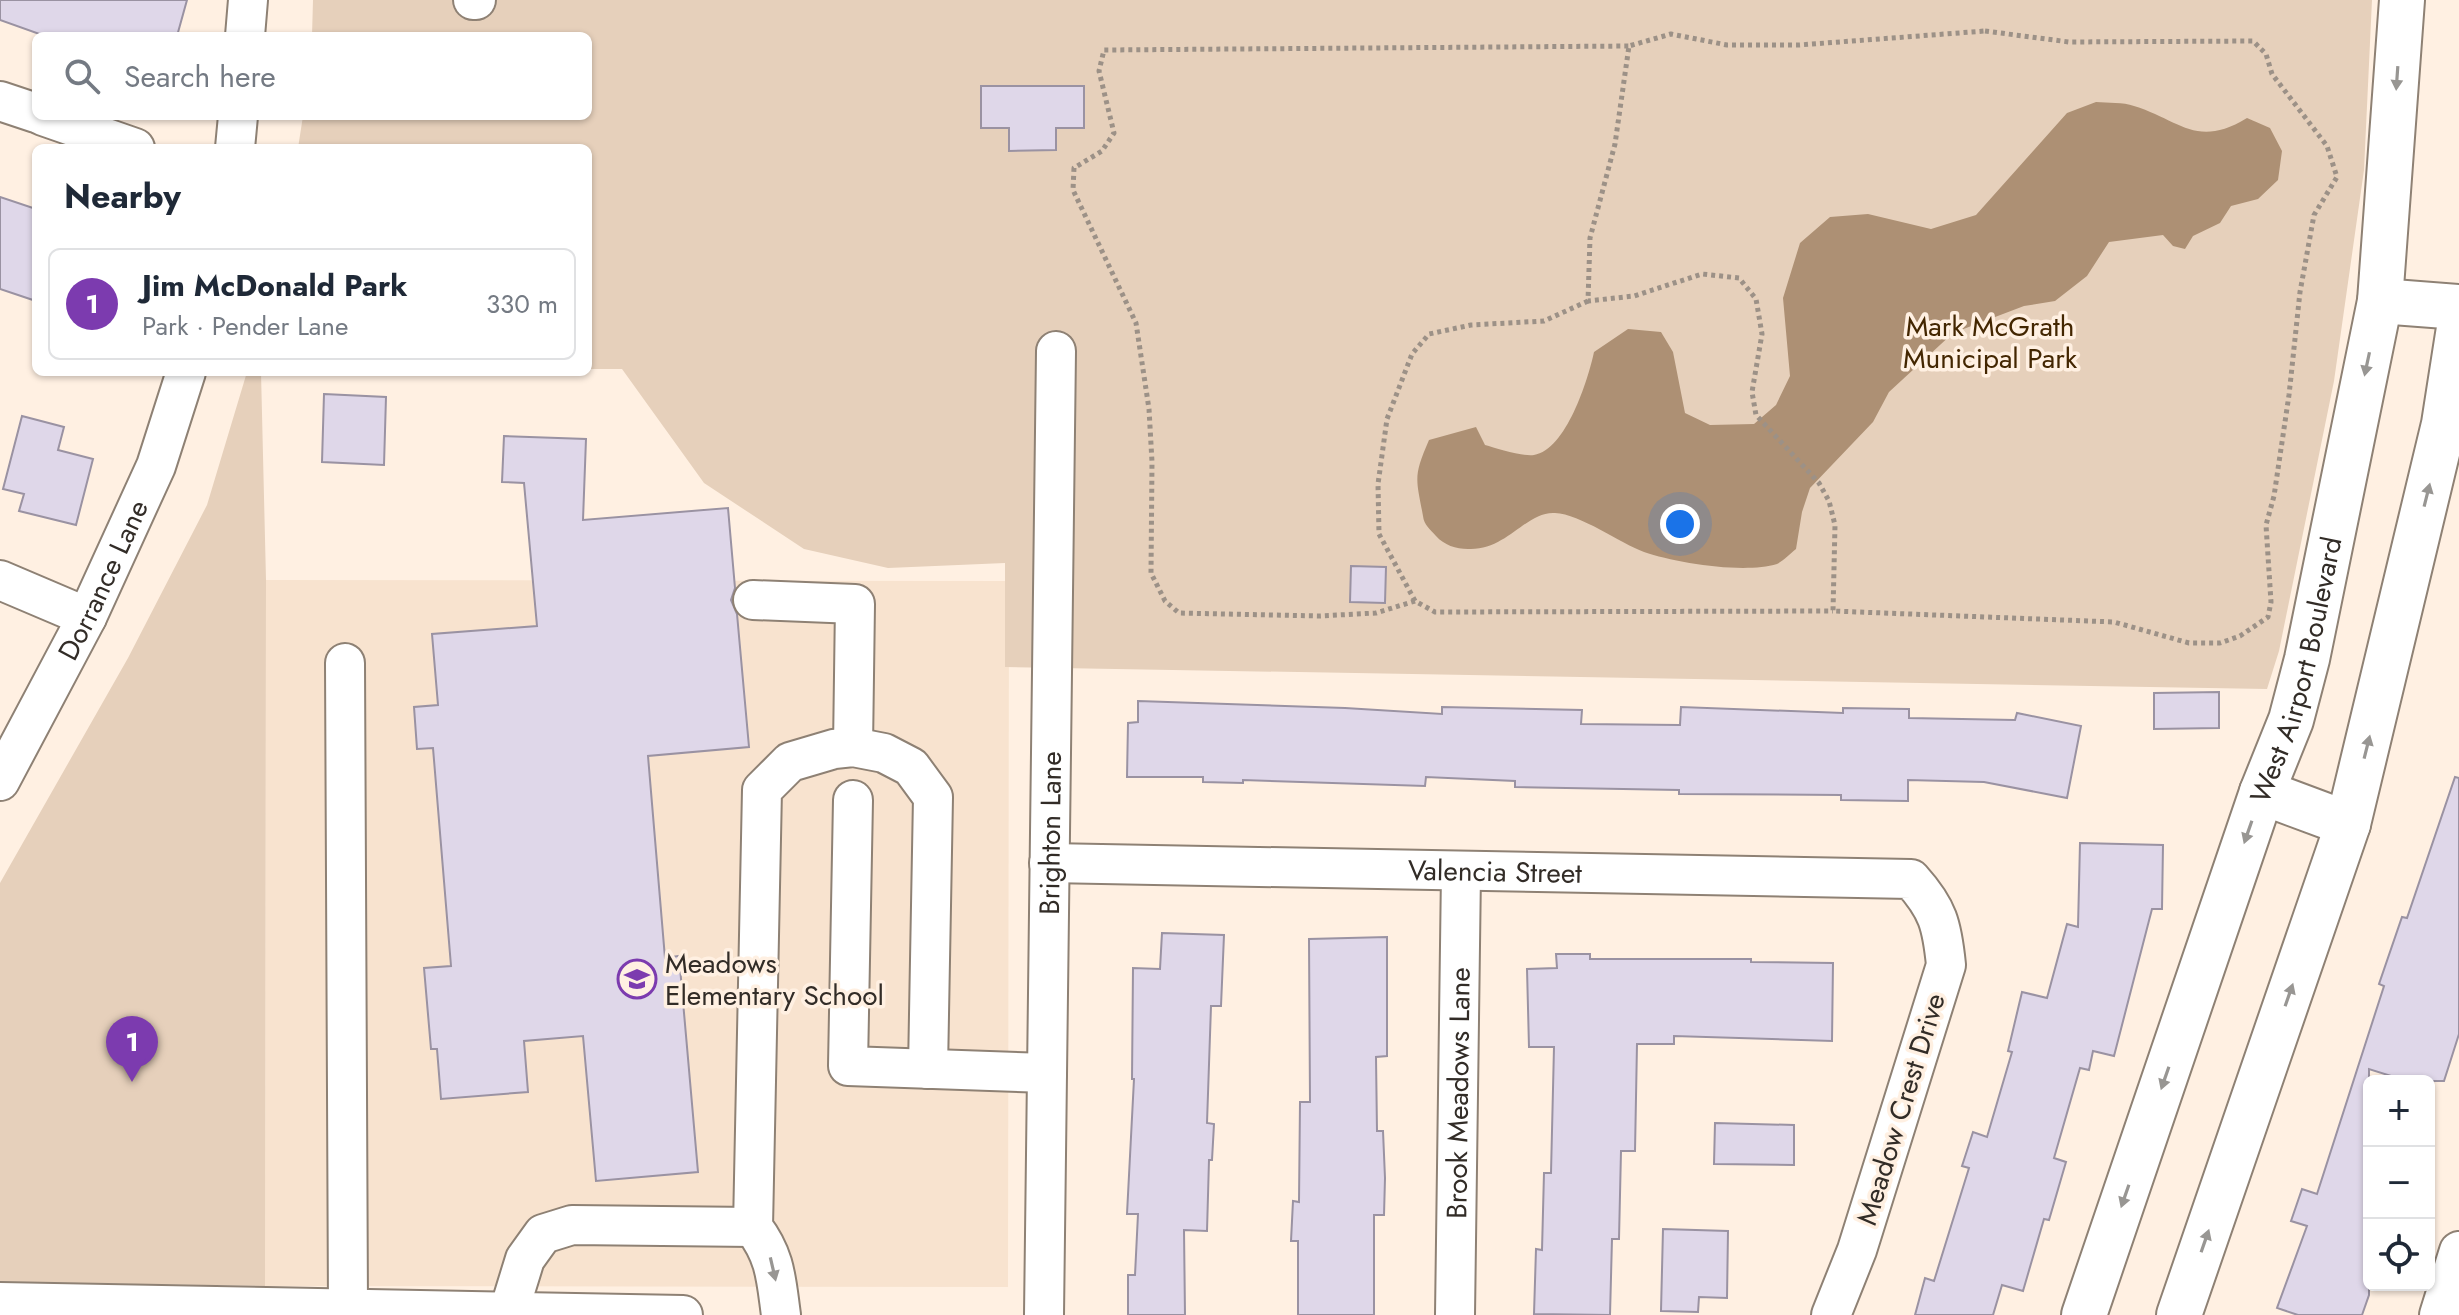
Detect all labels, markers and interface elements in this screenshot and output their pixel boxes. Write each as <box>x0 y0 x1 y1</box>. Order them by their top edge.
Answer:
search box <box>32 32 592 120</box>
icon: search <box>60 54 104 98</box>
text: Search here <box>124 55 276 98</box>
one-way arrow <box>2390 66 2403 91</box>
text: Nearby <box>64 172 181 221</box>
text: Jim McDonald Park <box>142 264 408 307</box>
text: 1 <box>85 285 99 323</box>
text: 330 m <box>486 285 558 323</box>
park label: Mark McGrath Municipal Park <box>1903 306 2078 379</box>
text: Park · Pender Lane <box>142 307 348 345</box>
one-way arrow <box>2360 352 2373 377</box>
one-way arrow <box>2422 482 2434 507</box>
street label: Dorrance Lane <box>47 493 158 667</box>
your location <box>1660 504 1700 544</box>
street label: West Airport Boulevard <box>2239 533 2352 809</box>
one-way arrow <box>2361 735 2373 760</box>
street label: Brighton Lane <box>1028 751 1072 915</box>
one-way arrow <box>2242 820 2254 844</box>
street label: Valencia Street <box>1407 849 1583 893</box>
place label: Meadows Elementary School <box>665 943 884 1016</box>
school or university icon: Meadows Elementary School <box>616 958 658 1000</box>
street label: Brook Meadows Lane <box>1436 967 1480 1219</box>
one-way arrow <box>2284 983 2296 1007</box>
street label: Meadow Crest Drive <box>1846 988 1956 1230</box>
pin: 1 <box>106 1016 158 1082</box>
one-way arrow <box>2158 1066 2170 1090</box>
map controls <box>2363 1075 2435 1291</box>
button: + <box>2363 1075 2435 1147</box>
button: − <box>2363 1147 2435 1219</box>
one-way arrow <box>2118 1184 2130 1208</box>
button: locate <box>2363 1219 2435 1291</box>
one-way arrow <box>2199 1229 2211 1253</box>
one-way arrow <box>767 1256 780 1281</box>

